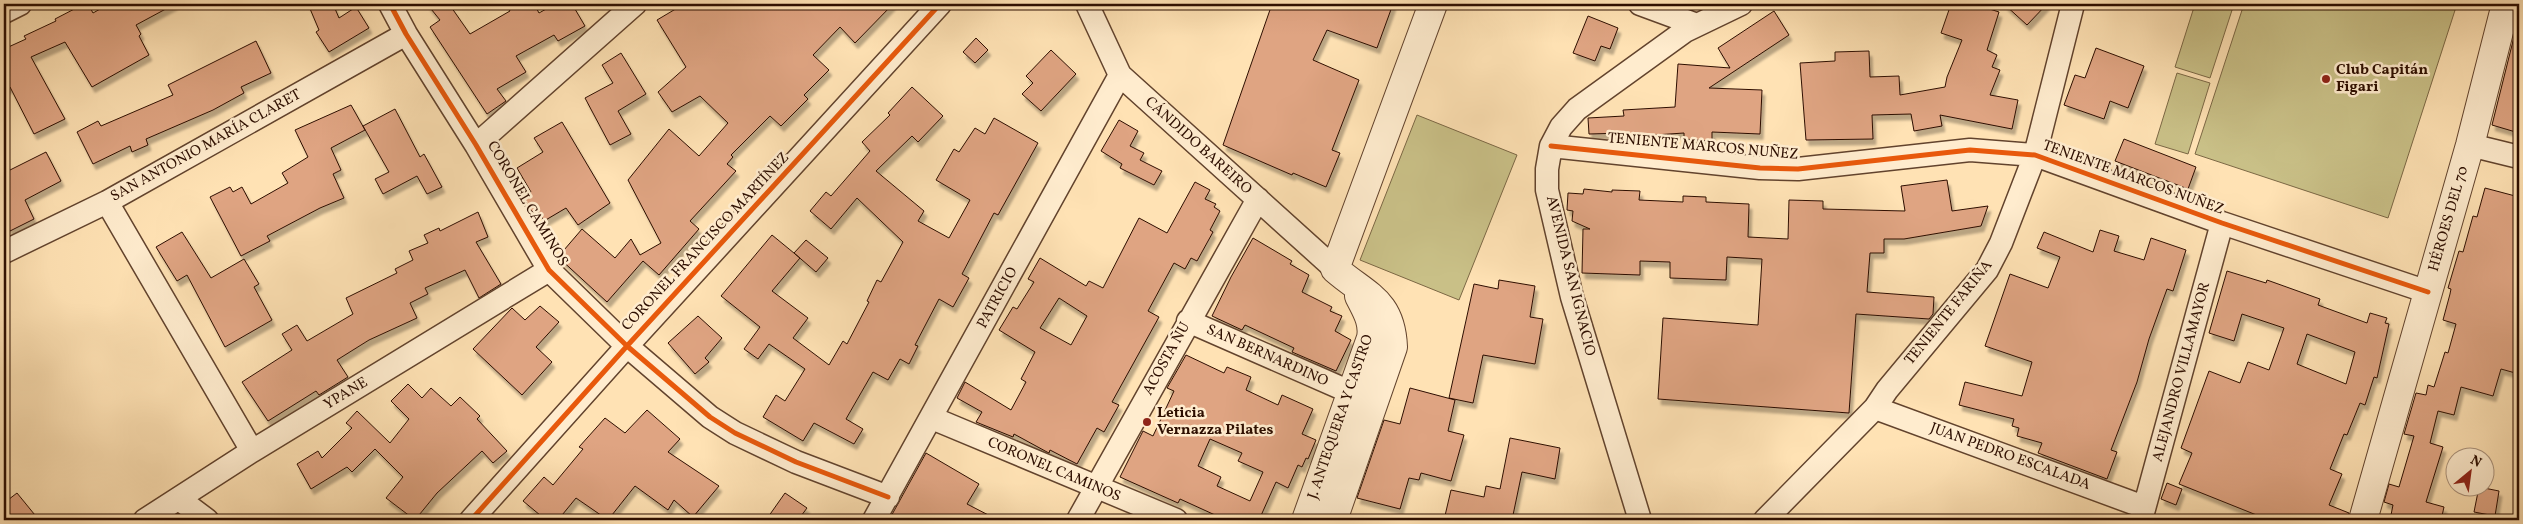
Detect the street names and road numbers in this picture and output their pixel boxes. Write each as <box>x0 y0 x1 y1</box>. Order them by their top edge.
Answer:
street label: SAN ANTONIO MARÍA CLARET <box>107 85 305 207</box>
street label: CÁNDIDO BAREIRO <box>1140 92 1256 200</box>
street label: TENIENTE MARCOS NUÑEZ <box>1607 128 1799 166</box>
street label: TENIENTE MARCOS NUÑEZ <box>2039 135 2227 221</box>
street label: CORONEL CAMINOS <box>481 137 573 271</box>
street label: CORONEL FRANCISCO MARTÍNEZ <box>617 148 795 336</box>
street label: HÉROES DEL 70 <box>2424 164 2474 274</box>
street label: AVENIDA SAN IGNACIO <box>1540 194 1600 358</box>
street label: TENIENTE FARIÑA <box>1900 256 1998 370</box>
street label: PATRICIO <box>972 263 1024 333</box>
street label: ALEJANDRO VILLAMAYOR <box>2148 280 2216 464</box>
street label: ACOSTA ÑU <box>1138 319 1196 399</box>
street label: SAN BERNARDINO <box>1203 320 1331 392</box>
street label: J. ANTEQUERA Y CASTRO <box>1303 332 1379 502</box>
street label: YPANE <box>320 373 372 415</box>
street label: JUAN PEDRO ESCALADA <box>1927 418 2094 496</box>
street label: CORONEL CAMINOS <box>984 432 1124 508</box>

